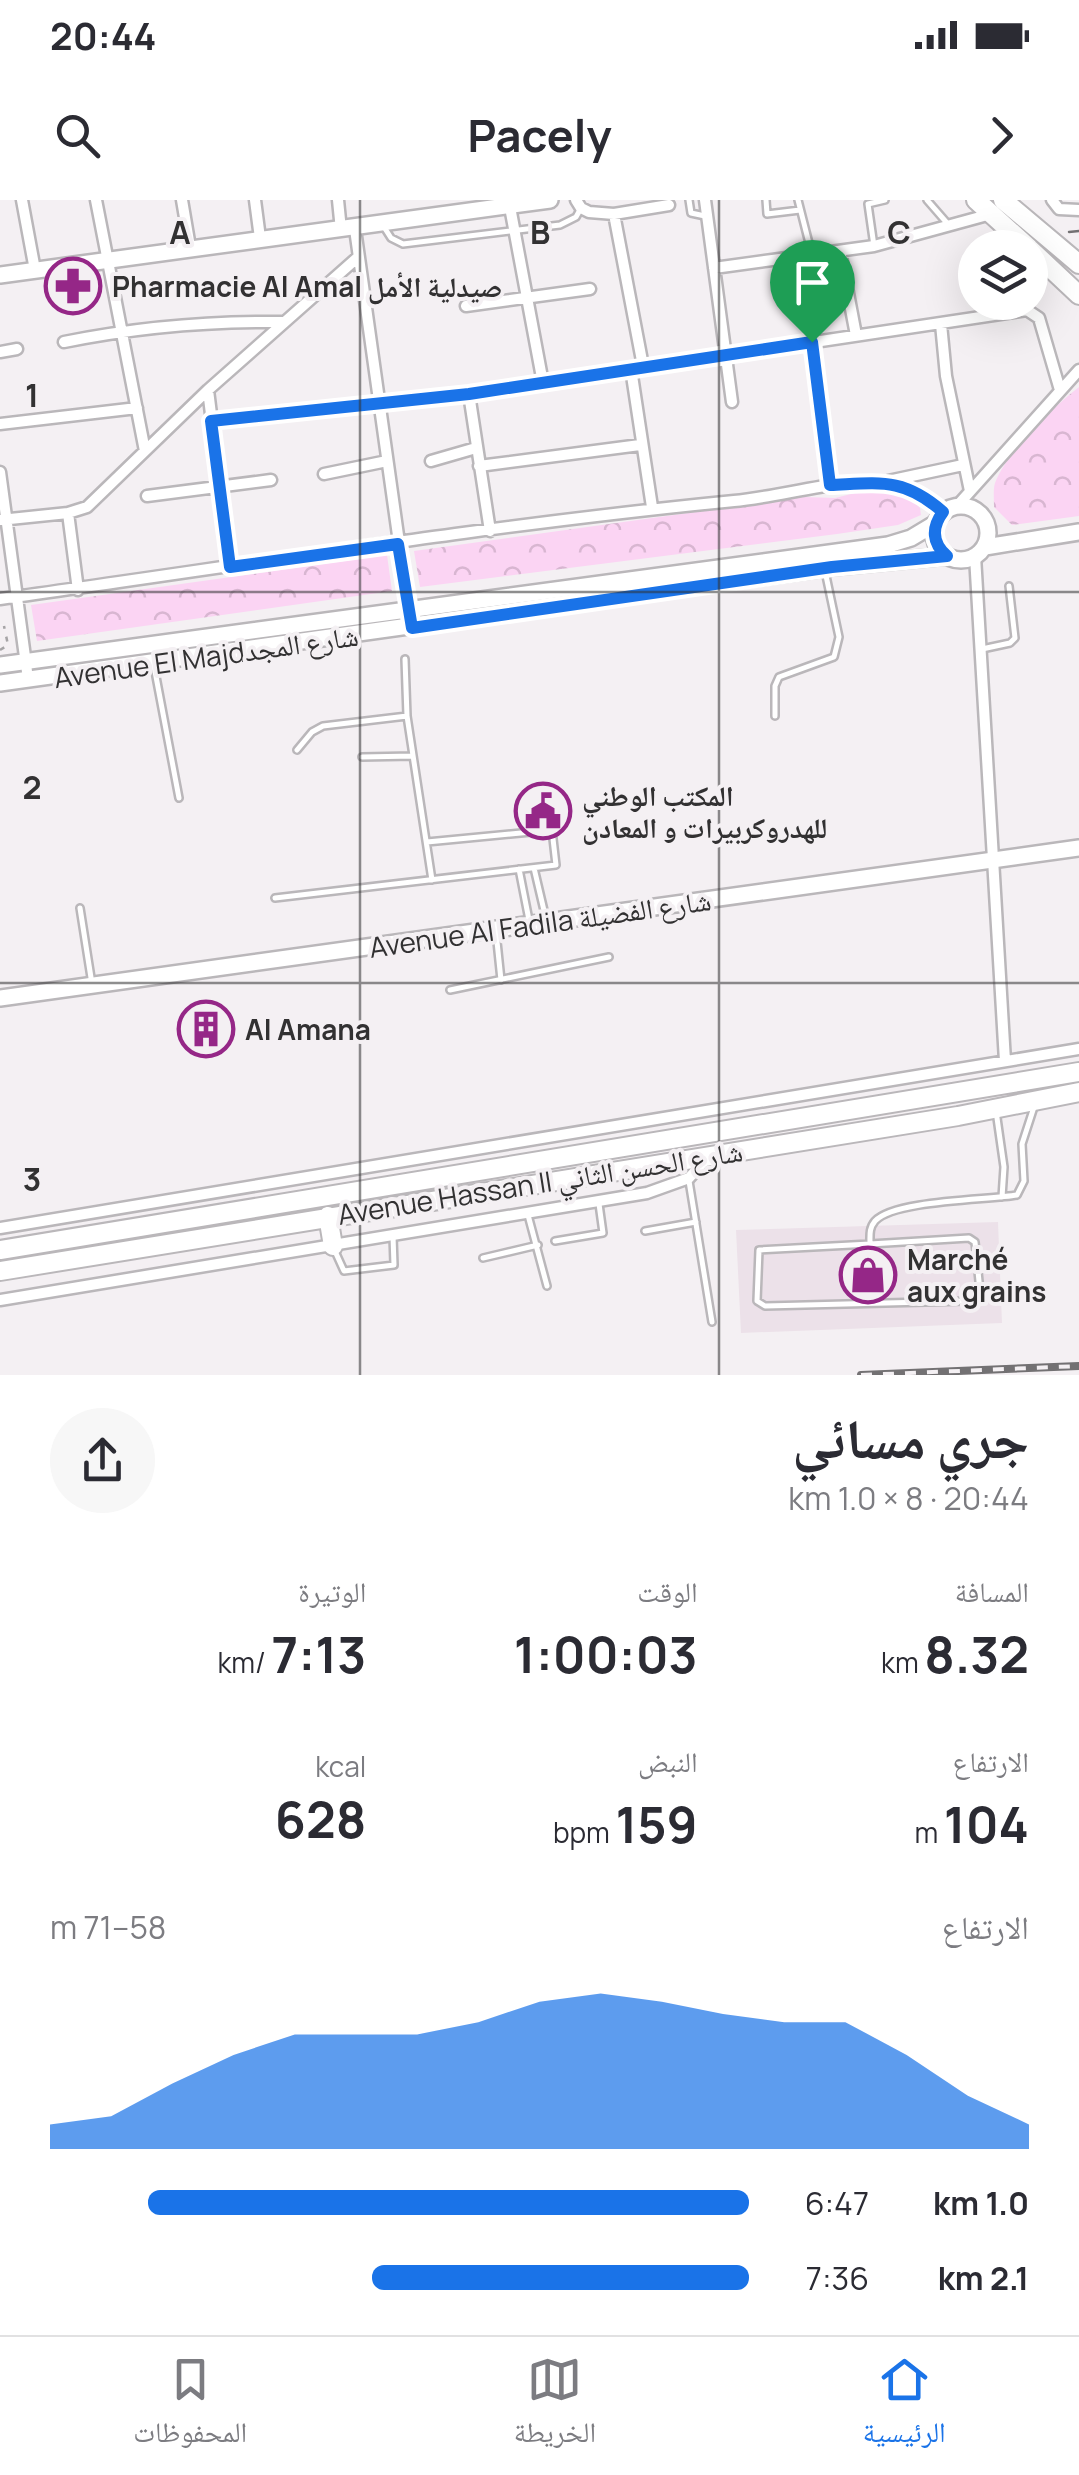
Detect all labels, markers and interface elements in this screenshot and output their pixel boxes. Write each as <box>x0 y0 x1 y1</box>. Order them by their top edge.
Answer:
text: 20:44 <box>50 9 156 61</box>
text: Pacely <box>467 104 612 166</box>
icon: search <box>50 108 105 163</box>
icon: forward <box>974 108 1029 163</box>
text: A <box>169 210 191 254</box>
text: B <box>530 210 550 254</box>
text: C <box>887 210 911 254</box>
map controls <box>958 230 1048 320</box>
button: layers <box>958 230 1048 320</box>
pin <box>770 240 855 343</box>
icon: arrive <box>785 255 840 310</box>
pharmacy icon: Pharmacie Al Amal صيدلية الأمل <box>43 256 103 316</box>
place label: Pharmacie Al Amal صيدلية الأمل <box>112 267 502 305</box>
text: 1 <box>25 373 39 417</box>
street label: Avenue El Majdشارع المجد <box>51 616 361 696</box>
text: 2 <box>22 765 42 809</box>
place label: المكتب الوطني للهدروكربيرات و المعادن <box>582 776 827 846</box>
public building icon: المكتب الوطني للهدروكربيرات و المعادن <box>513 781 573 841</box>
street label: Avenue Al Fadila شارع الفضيلة <box>367 880 713 966</box>
building icon: Al Amana <box>176 999 236 1059</box>
place label: Al Amana <box>245 1010 371 1048</box>
street label: Avenue Hassan II شارع الحسن الثاني <box>335 1131 746 1238</box>
text: 3 <box>23 1157 41 1201</box>
place label: Marché aux grains <box>907 1240 1046 1310</box>
shop icon: Marché aux grains <box>838 1245 898 1305</box>
text: جري مسائي <box>792 1400 1029 1476</box>
button: share <box>50 1408 155 1513</box>
text: 20:44 · 8 × 1.0 km <box>788 1476 1029 1520</box>
text: الوتيرة <box>298 1572 366 1610</box>
text: الوقت <box>637 1572 698 1610</box>
text: المسافة <box>955 1572 1029 1610</box>
text: 7:13 <box>272 1620 366 1688</box>
text: 1:00:03 <box>514 1620 698 1688</box>
text: 8.32 <box>924 1620 1029 1688</box>
text: /km <box>217 1643 272 1681</box>
text: km <box>881 1643 924 1681</box>
text: النبض <box>638 1742 698 1780</box>
text: الارتفاع <box>953 1742 1029 1780</box>
text: kcal <box>315 1747 366 1785</box>
text: 628 <box>275 1785 366 1853</box>
text: 159 <box>615 1790 698 1858</box>
text: 104 <box>944 1790 1029 1858</box>
text: bpm <box>553 1813 615 1851</box>
text: m <box>914 1813 944 1851</box>
text: 58–71 m <box>50 1905 166 1949</box>
text: الارتفاع <box>942 1905 1029 1949</box>
text: 6:47 <box>805 2181 869 2225</box>
text: 1.0 km <box>933 2181 1029 2225</box>
text: 7:36 <box>806 2256 869 2300</box>
text: 2.1 km <box>938 2256 1029 2300</box>
tab: المحفوظات <box>133 2352 247 2460</box>
tab: الخريطة <box>514 2352 596 2460</box>
tab: الرئيسية <box>863 2352 946 2460</box>

